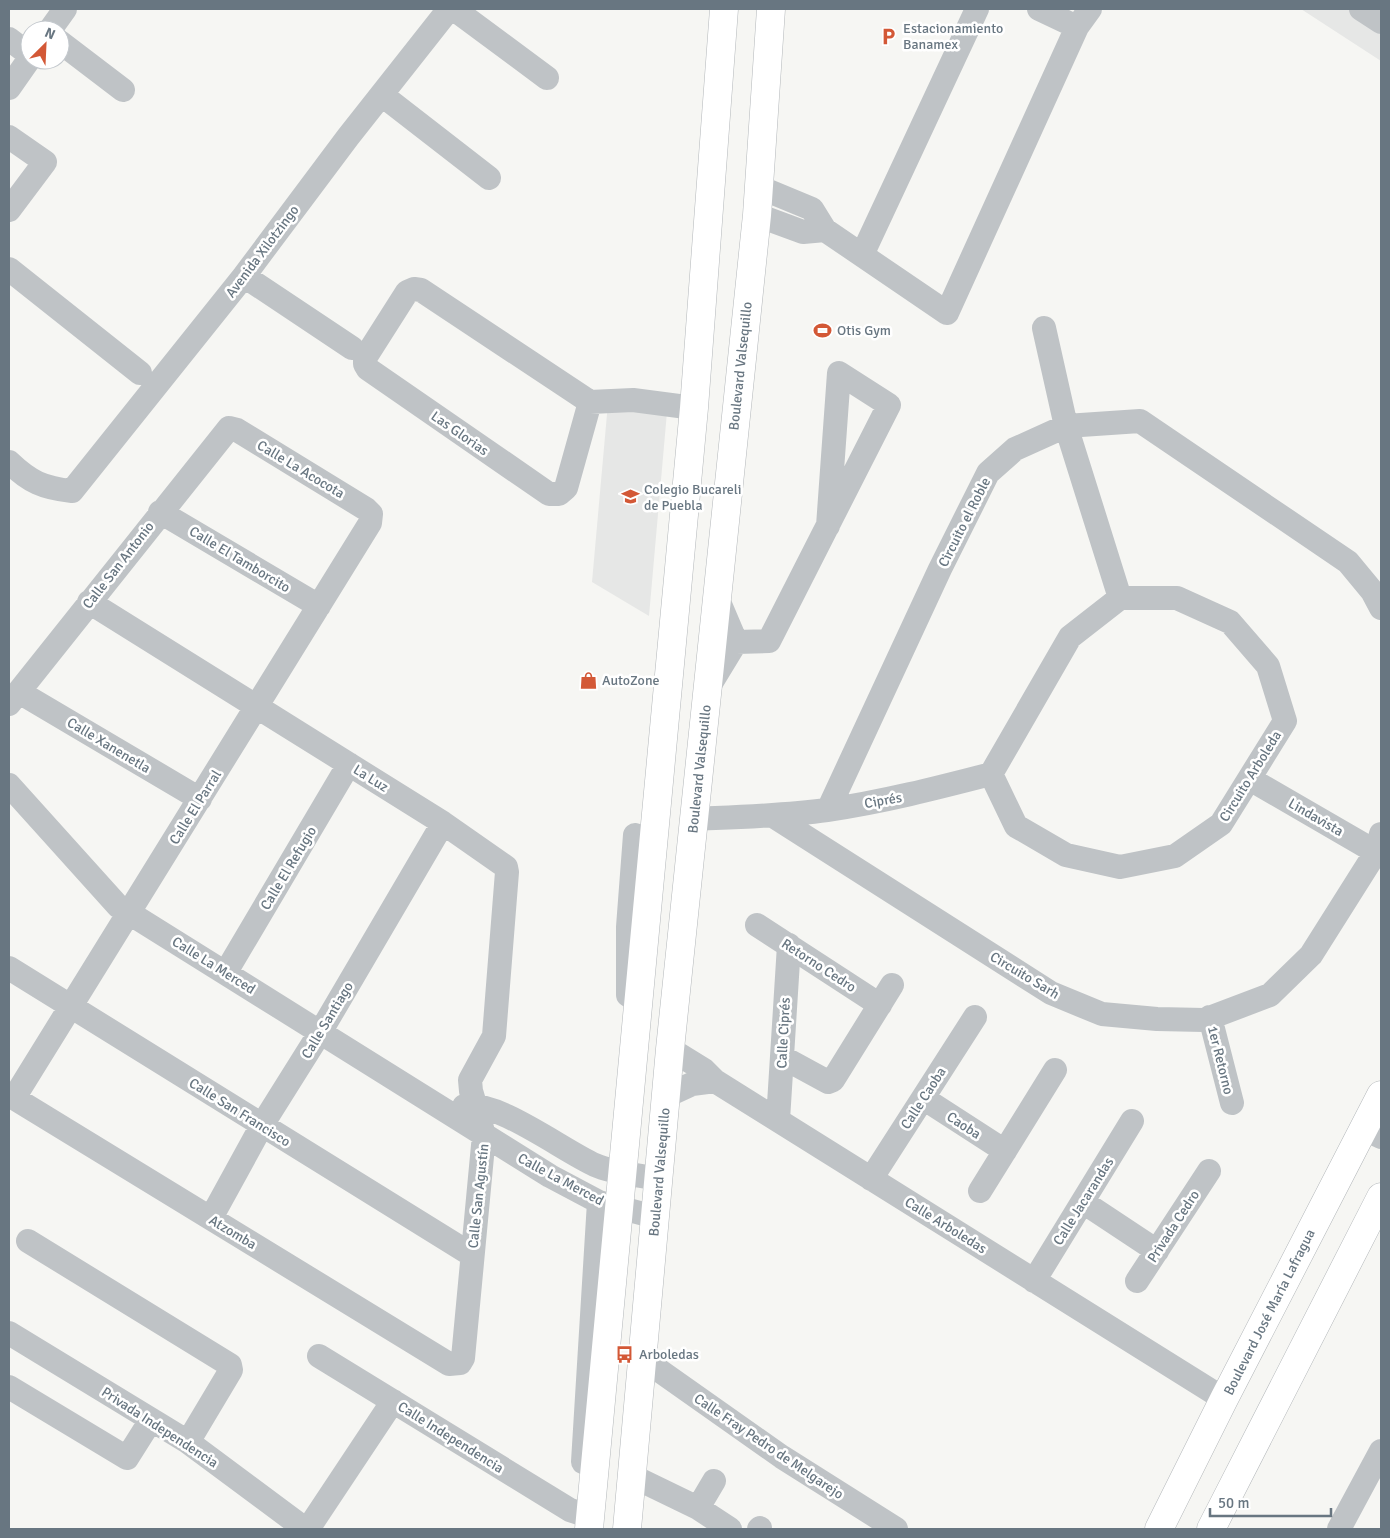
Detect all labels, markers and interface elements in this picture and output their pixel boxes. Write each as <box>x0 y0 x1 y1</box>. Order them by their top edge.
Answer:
north arrow <box>20 20 70 70</box>
place label: Estacionamiento Banamex <box>903 20 1003 53</box>
text: N <box>42 24 58 43</box>
parking icon: Estacionamiento Banamex <box>879 26 899 46</box>
street label: Avenida Xilotzingo <box>222 202 303 301</box>
street label: Boulevard Valsequillo <box>725 301 756 431</box>
sports icon: Otis Gym <box>813 320 833 340</box>
place label: Otis Gym <box>837 322 891 339</box>
street label: Las Glorias <box>428 407 492 459</box>
street label: Calle La Acocota <box>254 437 347 502</box>
street label: Circuito el Roble <box>935 475 994 570</box>
place label: Colegio Bucareli de Puebla <box>644 481 742 514</box>
school or university icon: Colegio Bucareli de Puebla <box>620 487 640 507</box>
street label: Calle San Antonio <box>79 518 158 612</box>
street label: Calle El Tamborcito <box>186 523 293 596</box>
shop icon: AutoZone <box>578 670 598 690</box>
place label: AutoZone <box>602 672 660 689</box>
street label: Boulevard Valsequillo <box>684 704 715 834</box>
street label: Calle Xanenetla <box>64 714 153 777</box>
street label: Circuito Arboleda <box>1216 728 1285 825</box>
street label: La Luz <box>350 761 391 796</box>
street label: Calle El Parral <box>166 767 225 848</box>
street label: Ciprés <box>863 789 903 812</box>
street label: Lindavista <box>1285 795 1346 840</box>
street label: Calle El Refugio <box>257 823 320 913</box>
street label: Calle La Merced <box>169 933 259 998</box>
street label: Retorno Cedro <box>778 935 859 996</box>
street label: Circuito Sarh <box>987 948 1062 1003</box>
street label: Calle Santiago <box>298 979 357 1062</box>
street label: Calle Ciprés <box>773 997 794 1069</box>
street label: 1er Retorno <box>1204 1024 1237 1096</box>
street label: Calle Caoba <box>897 1064 950 1133</box>
street label: Calle San Francisco <box>186 1074 294 1150</box>
street label: Boulevard Valsequillo <box>645 1107 674 1237</box>
street label: Caoba <box>944 1108 984 1143</box>
street label: Calle San Agustín <box>465 1143 492 1249</box>
street label: Calle La Merced <box>515 1150 607 1209</box>
street label: Calle Jacarandas <box>1050 1154 1117 1248</box>
street label: Privada Cedro <box>1144 1187 1203 1266</box>
street label: Calle Arboledas <box>902 1193 990 1257</box>
street label: Atzomba <box>206 1212 260 1253</box>
street label: Boulevard José María Lafragua <box>1220 1226 1319 1398</box>
bus stop icon: Arboledas <box>615 1344 635 1364</box>
place label: Arboledas <box>639 1346 699 1363</box>
street label: Privada Independencia <box>98 1383 221 1472</box>
street label: Calle Fray Pedro de Melgarejo <box>691 1390 847 1503</box>
street label: Calle Independencia <box>395 1398 507 1477</box>
scale bar <box>1210 1486 1331 1518</box>
text: 50 m <box>1218 1494 1249 1512</box>

